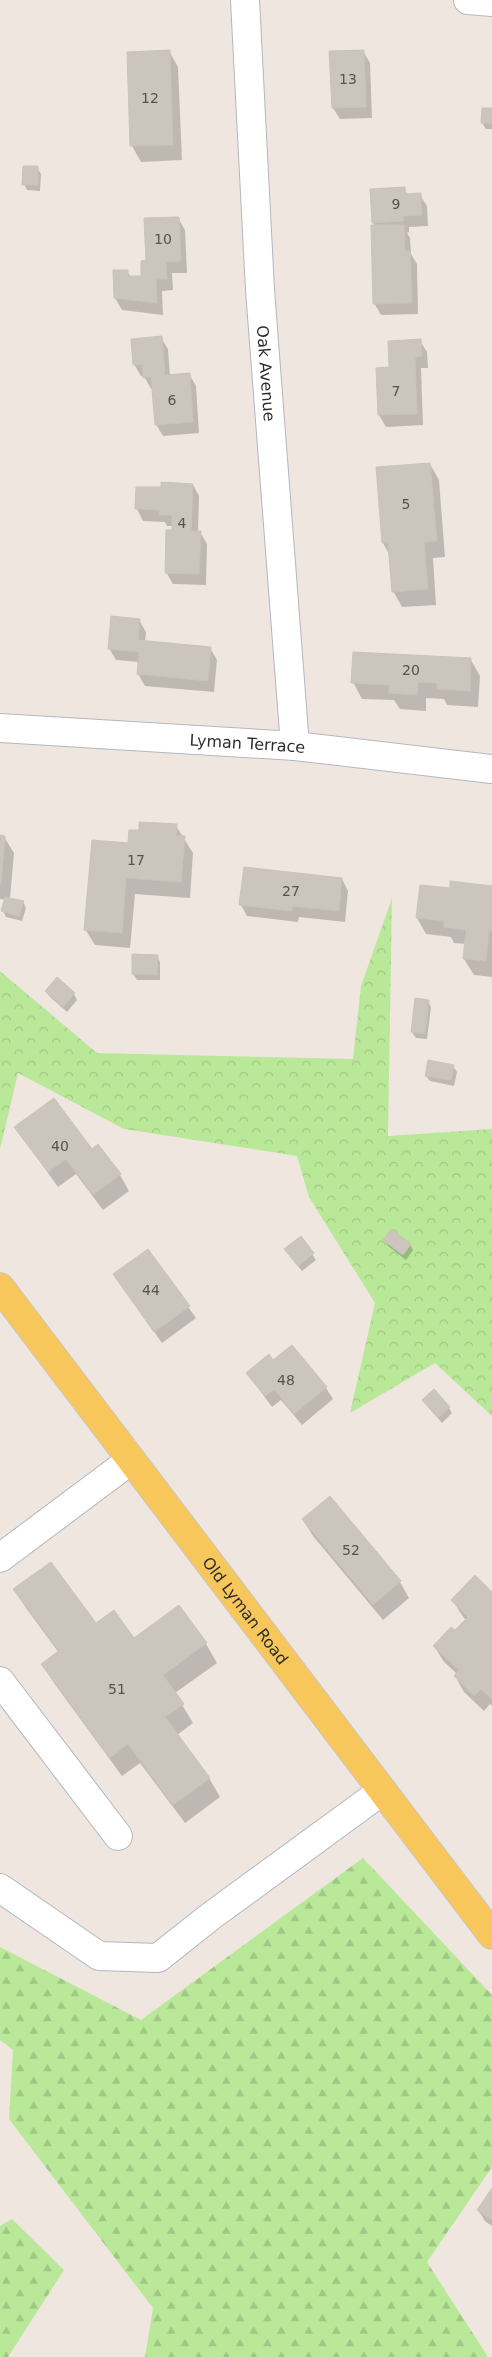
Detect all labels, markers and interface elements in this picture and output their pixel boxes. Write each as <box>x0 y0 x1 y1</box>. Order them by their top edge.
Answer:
house number: 13 <box>339 71 357 87</box>
house number: 12 <box>141 90 159 106</box>
house number: 9 <box>392 196 400 212</box>
house number: 10 <box>154 231 172 247</box>
street label: Oak Avenue <box>253 325 279 422</box>
house number: 7 <box>392 383 400 399</box>
house number: 6 <box>168 392 177 408</box>
house number: 5 <box>402 496 410 512</box>
house number: 4 <box>178 515 187 531</box>
house number: 20 <box>402 662 420 678</box>
street label: Lyman Terrace <box>189 731 306 757</box>
house number: 17 <box>127 852 145 868</box>
house number: 27 <box>282 883 300 899</box>
house number: 40 <box>51 1138 69 1154</box>
house number: 44 <box>142 1282 160 1298</box>
house number: 48 <box>277 1372 295 1388</box>
house number: 52 <box>342 1542 360 1558</box>
street label: Old Lyman Road <box>198 1553 292 1668</box>
house number: 51 <box>108 1681 126 1697</box>

